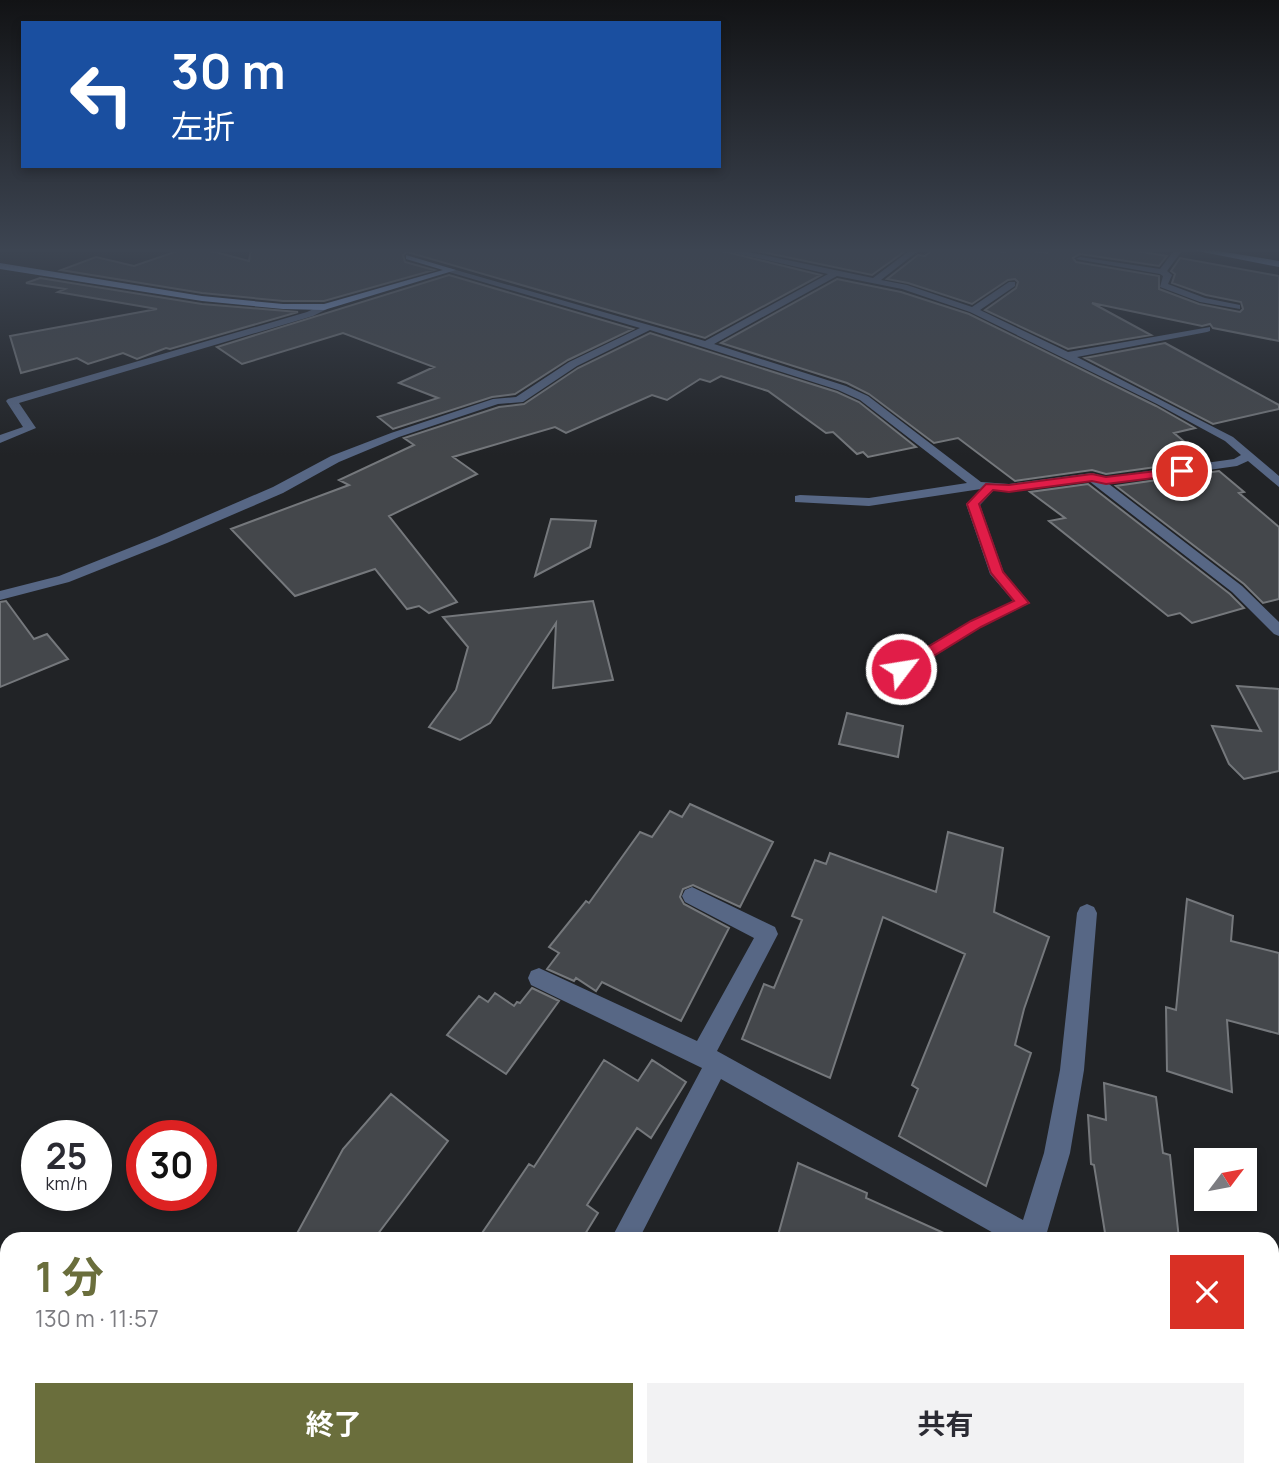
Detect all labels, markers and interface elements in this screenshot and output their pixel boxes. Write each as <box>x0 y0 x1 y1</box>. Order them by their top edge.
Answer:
text: 30 m <box>171 37 286 104</box>
icon: left <box>56 49 147 140</box>
text: 左折 <box>171 104 235 148</box>
pin <box>1152 441 1212 501</box>
icon: arrive <box>1163 452 1201 490</box>
position arrow <box>864 632 938 706</box>
speed limit sign: 30 <box>126 1120 217 1211</box>
text: 25 <box>46 1132 87 1180</box>
north arrow <box>1194 1148 1256 1211</box>
map controls <box>1194 1148 1257 1211</box>
text: km/h <box>46 1171 87 1195</box>
text: 1 分 <box>35 1247 104 1305</box>
button: close <box>1170 1255 1244 1329</box>
text: 130 m · 11:57 <box>35 1302 159 1334</box>
button: 終了 <box>35 1383 633 1463</box>
button: 共有 <box>647 1383 1244 1463</box>

